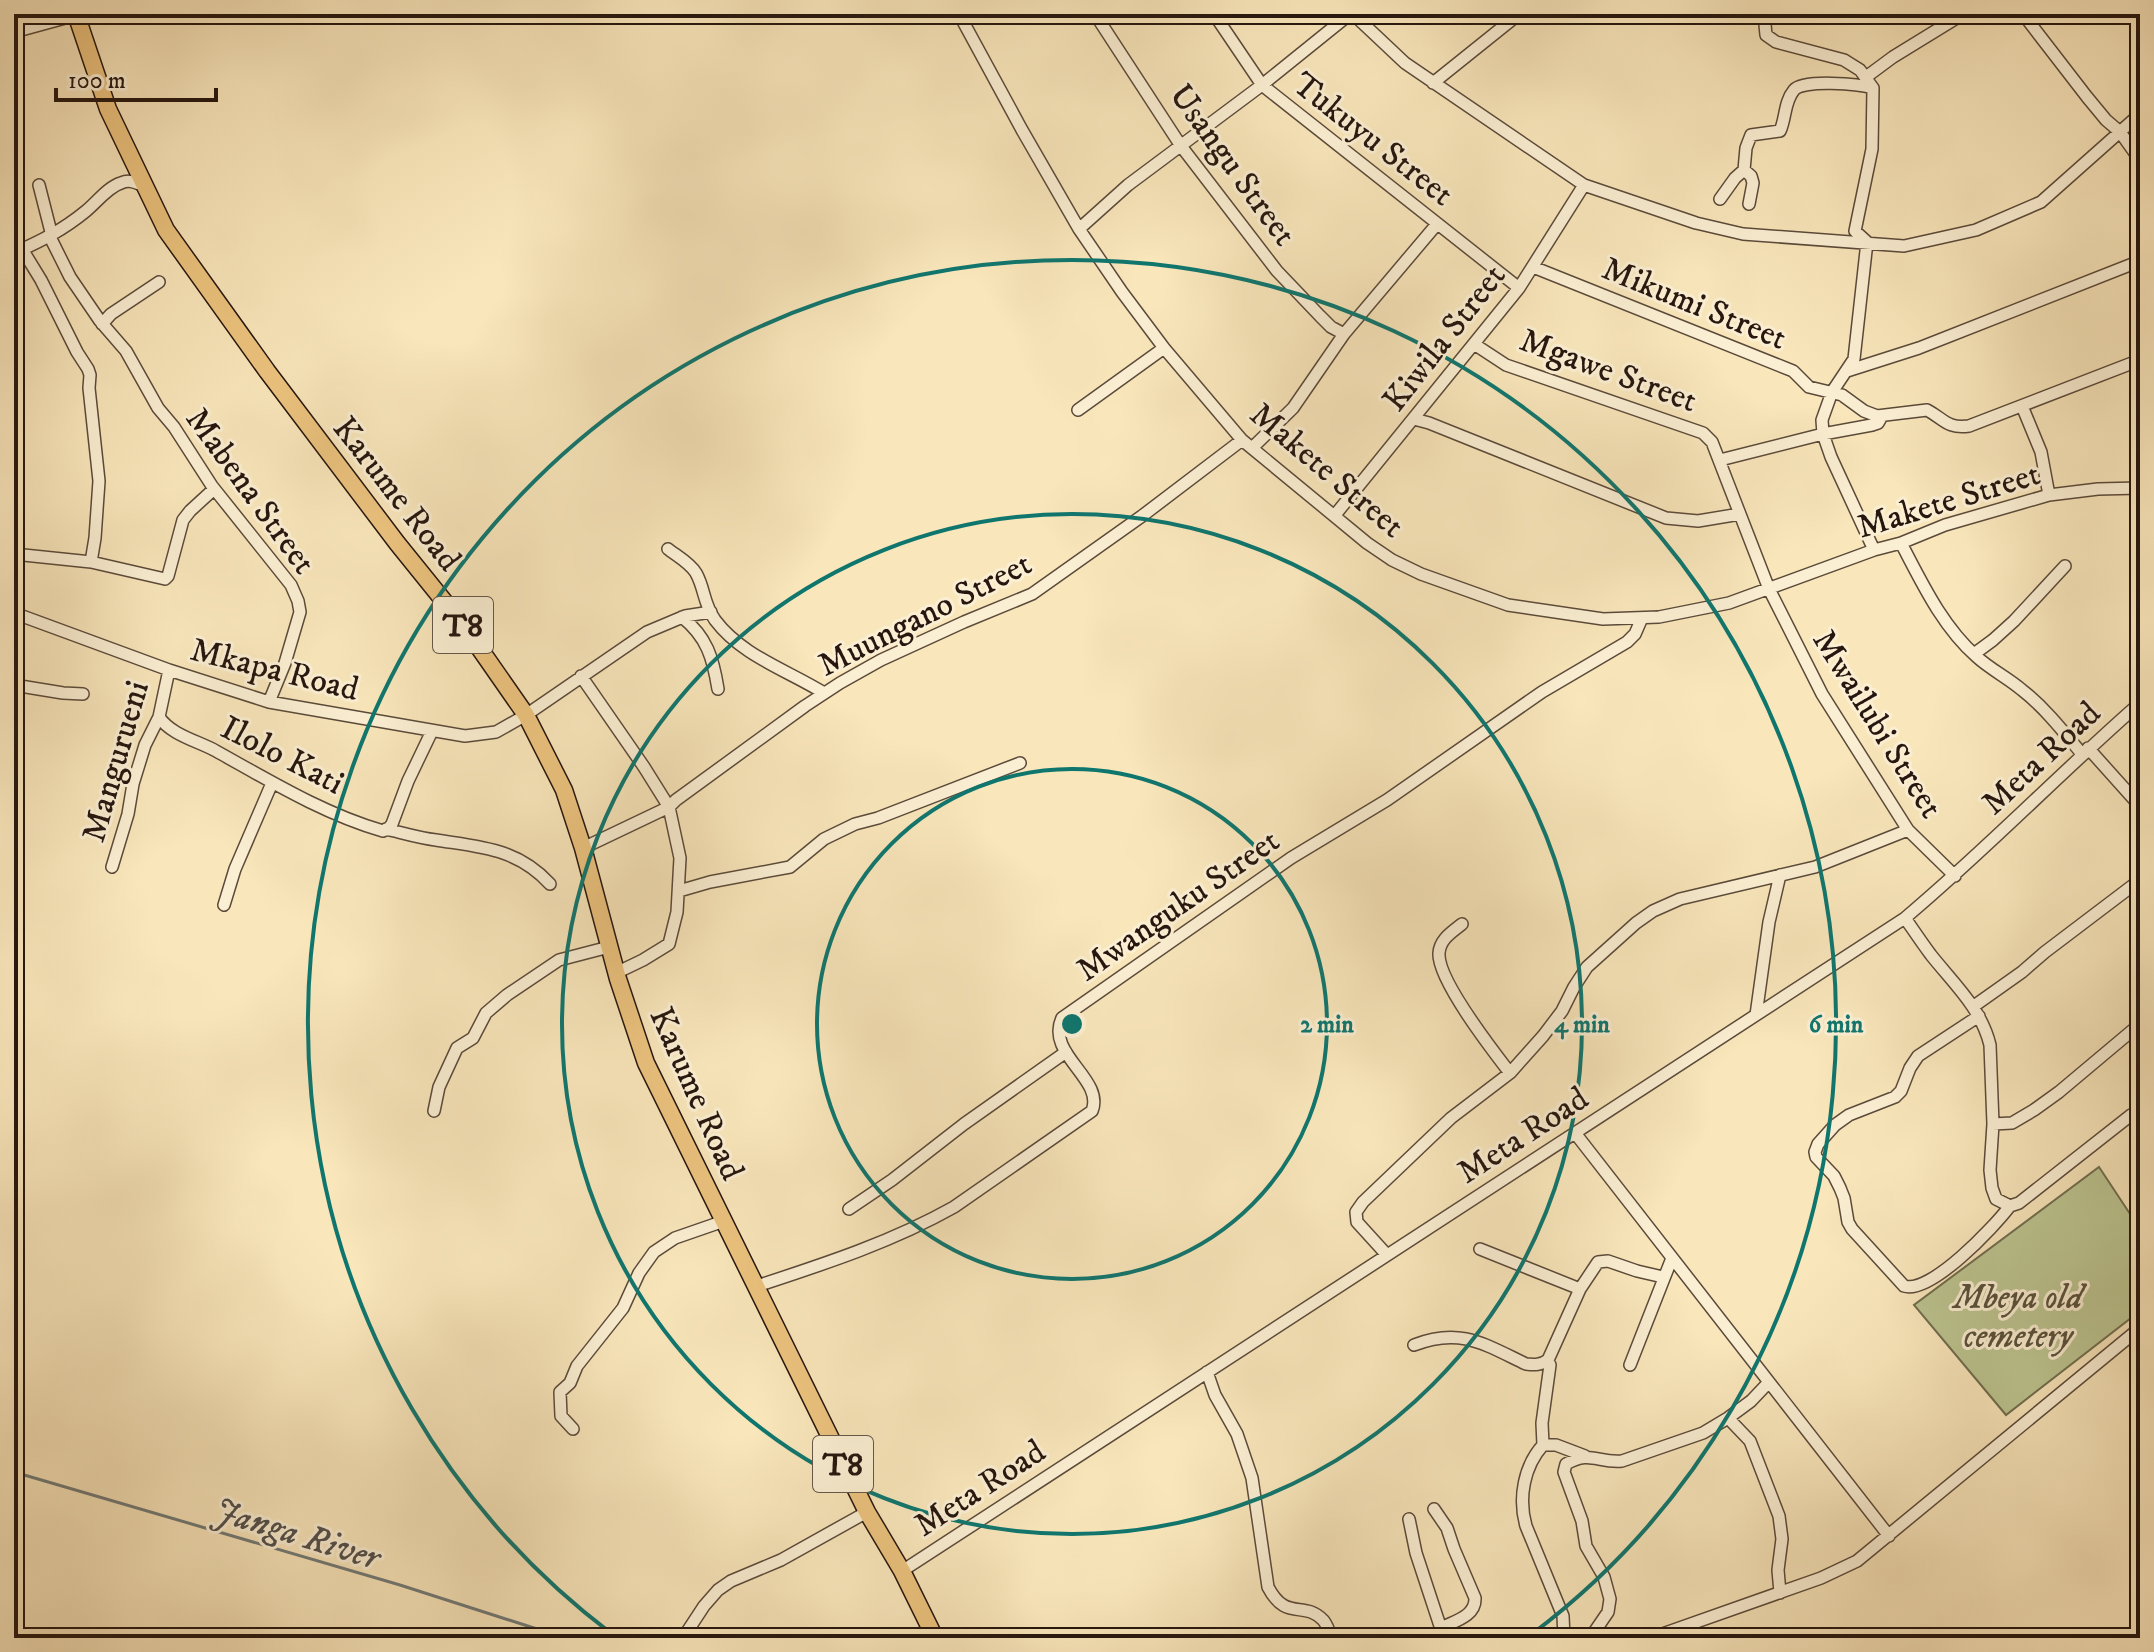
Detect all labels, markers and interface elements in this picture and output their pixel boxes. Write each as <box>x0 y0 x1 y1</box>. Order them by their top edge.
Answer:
scale bar <box>56 52 216 102</box>
street label: Tukuyu Street <box>1284 64 1462 216</box>
text: 100 m <box>68 66 126 96</box>
street label: Usangu Street <box>1160 76 1305 254</box>
street label: Mikumi Street <box>1596 248 1793 360</box>
street label: Kiwila Street <box>1374 256 1515 420</box>
street label: Mgawe Street <box>1514 319 1703 422</box>
street label: Makete Street <box>1241 394 1413 547</box>
street label: Mabena Street <box>176 400 325 583</box>
street label: Karume Road <box>323 409 470 580</box>
street label: Makete Street <box>1852 453 2045 549</box>
street label: Muungano Street <box>811 543 1039 687</box>
road number: T8 <box>433 597 493 653</box>
street label: Mwailubi Street <box>1803 622 1952 826</box>
street label: Mkapa Road <box>186 629 363 711</box>
street label: Mangurueni <box>73 676 159 847</box>
street label: Meta Road <box>1973 693 2110 824</box>
street label: Ilolo Kati <box>214 707 351 805</box>
street label: Mwanguku Street <box>1069 820 1288 991</box>
street label: Karume Road <box>639 1001 753 1187</box>
centre of rings <box>1058 1010 1086 1038</box>
text: 2 min <box>1300 1010 1354 1040</box>
text: 4 min <box>1554 1010 1610 1040</box>
text: 6 min <box>1809 1010 1864 1040</box>
street label: Meta Road <box>1450 1078 1596 1194</box>
park label: Mbeya old cemetery <box>1951 1277 2087 1358</box>
street label: Meta Road <box>907 1431 1053 1547</box>
road number: T8 <box>813 1436 873 1492</box>
water label: Janga River <box>208 1488 388 1582</box>

